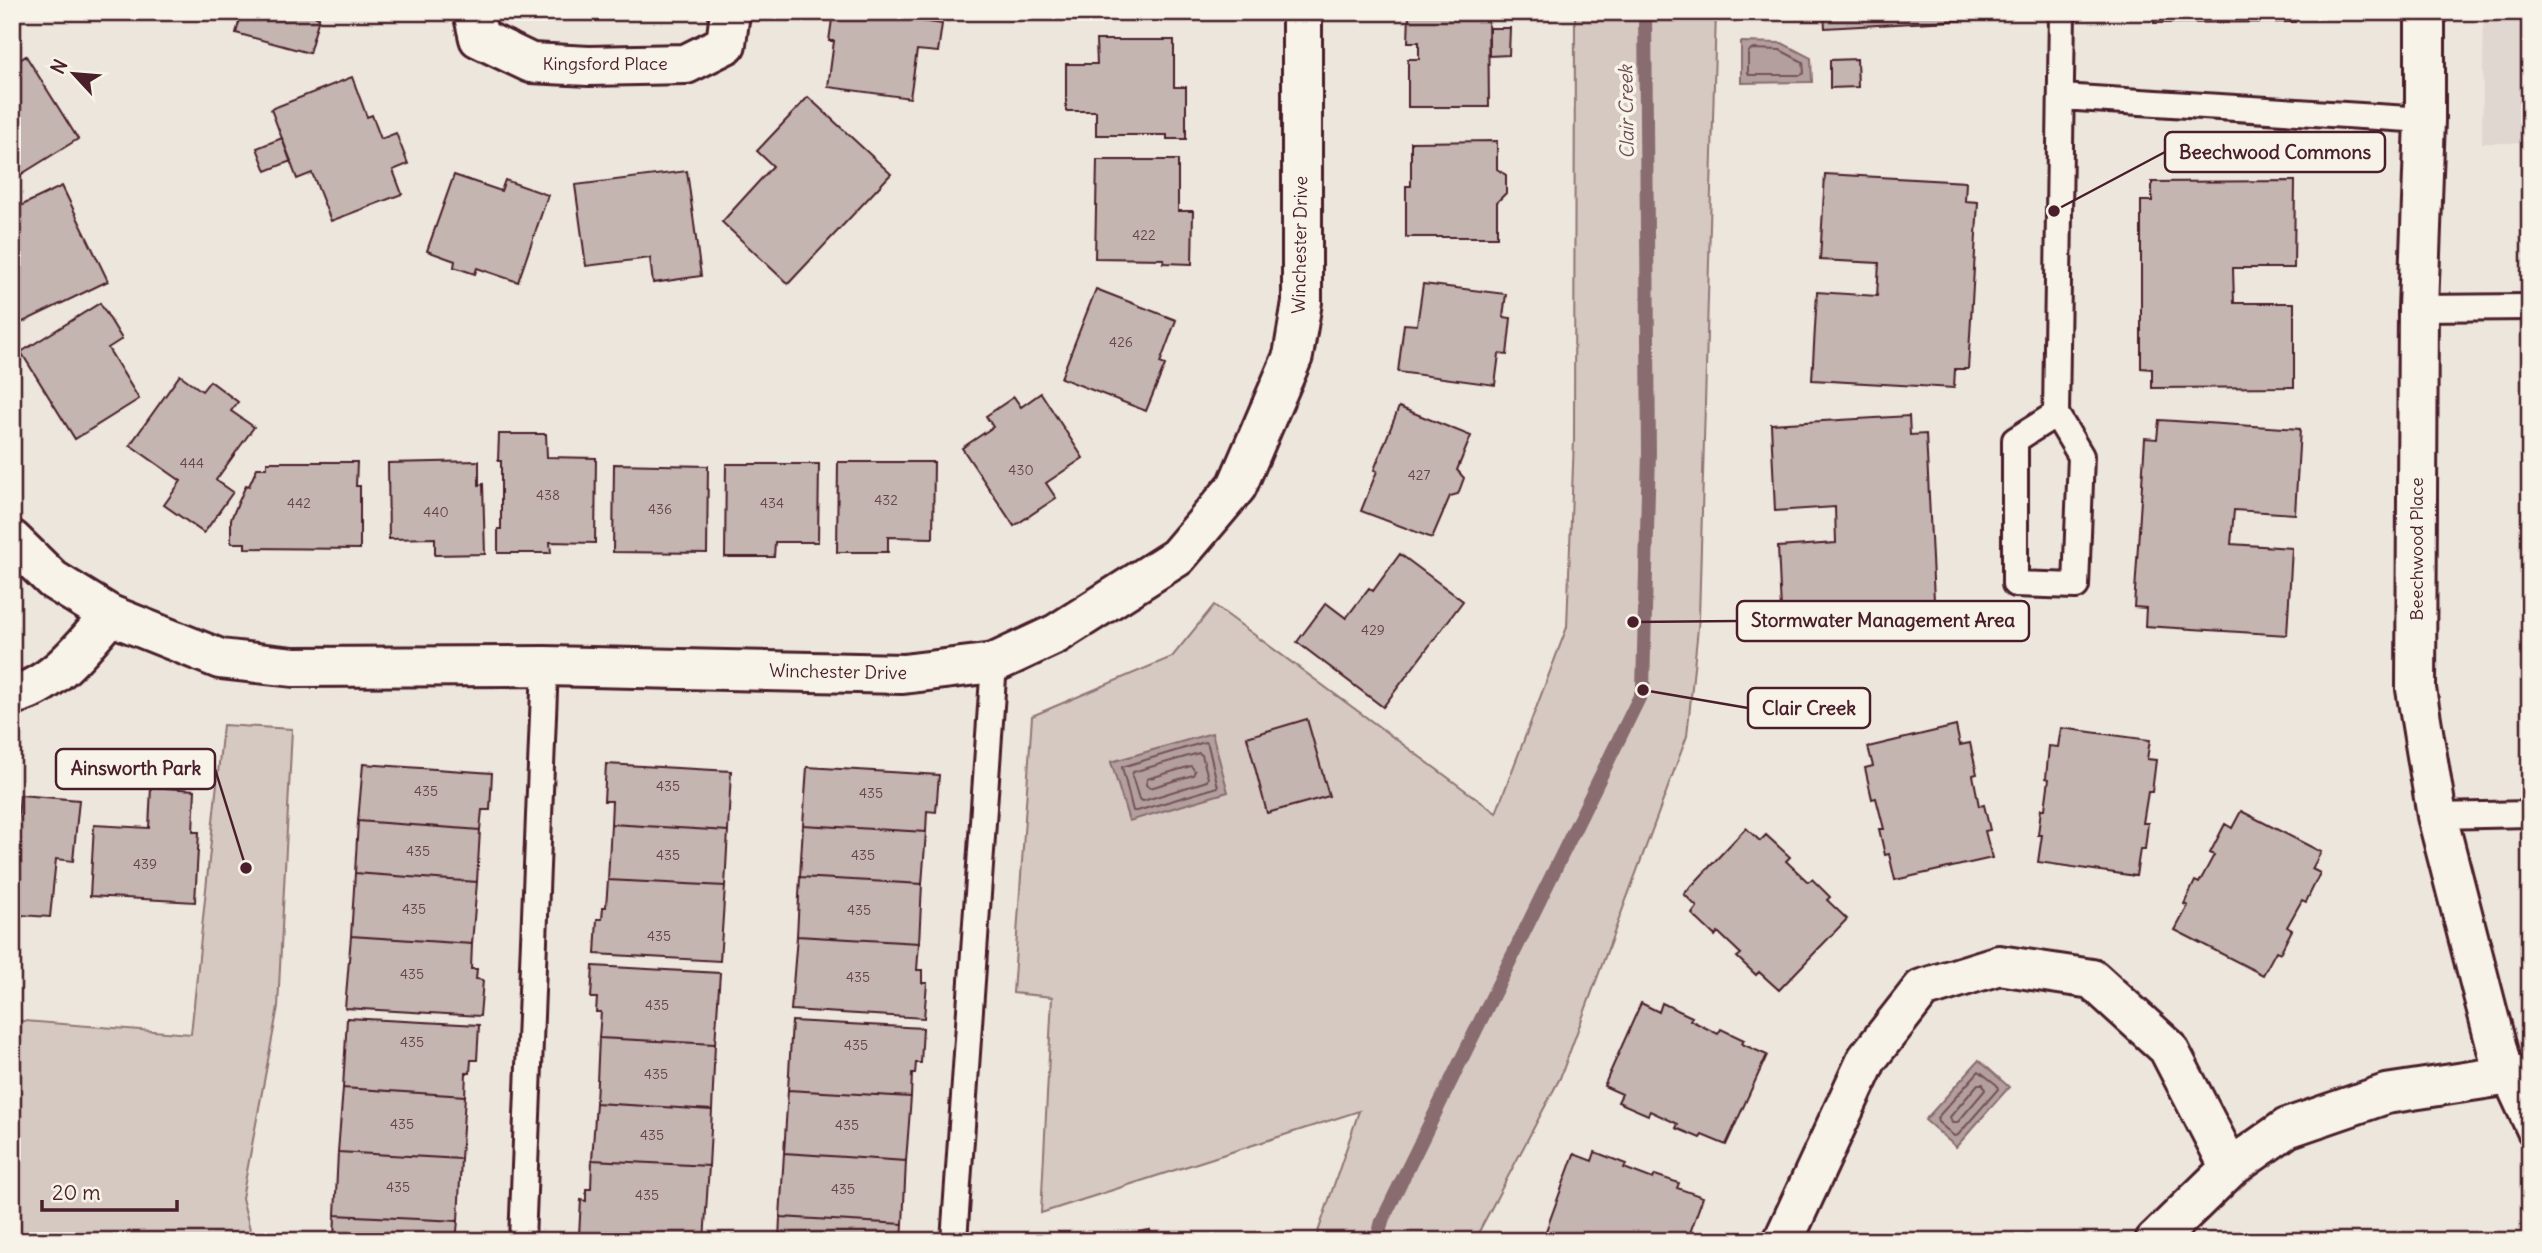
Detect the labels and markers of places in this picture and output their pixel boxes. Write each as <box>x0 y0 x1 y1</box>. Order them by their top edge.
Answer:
callout: Beechwood Commons <box>2165 132 2385 172</box>
callout: Stormwater Management Area <box>1737 601 2029 641</box>
callout: Clair Creek <box>1748 688 1870 728</box>
callout: Ainsworth Park <box>56 749 215 789</box>

